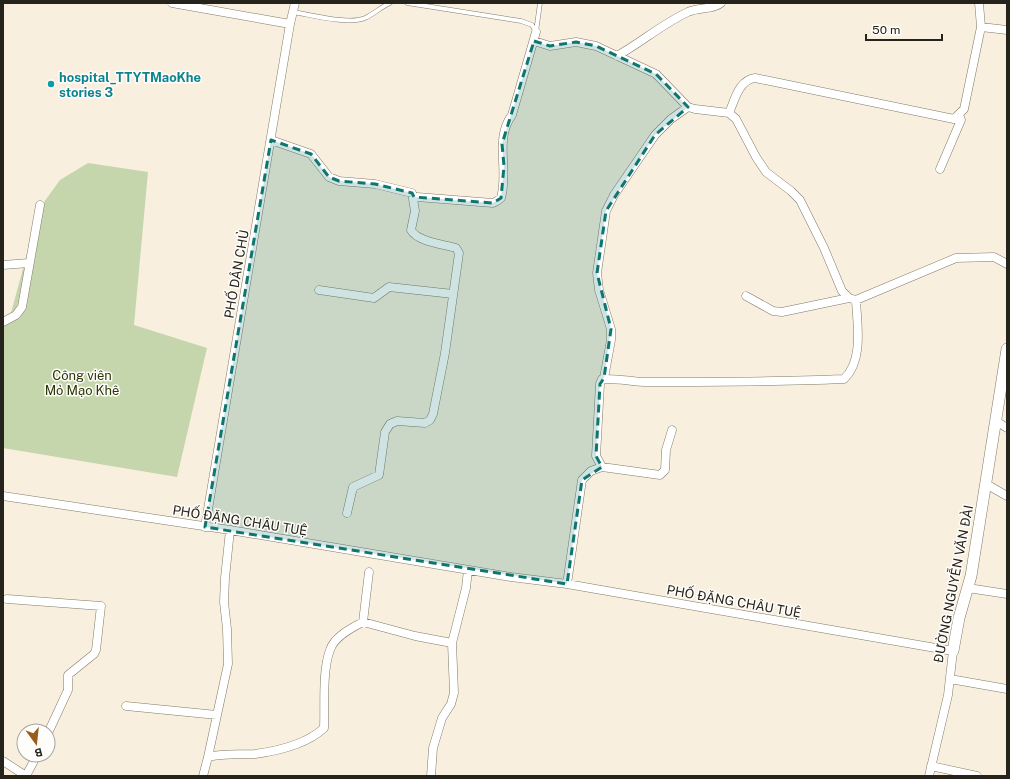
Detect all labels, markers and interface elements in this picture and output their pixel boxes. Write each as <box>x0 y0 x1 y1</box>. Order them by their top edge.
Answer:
scale bar <box>866 16 942 42</box>
text: 50 m <box>872 23 900 37</box>
place label: hospital_TTYTMaoKhe stories 3 <box>59 70 201 100</box>
marker: hospital_TTYTMaoKhe stories 3 <box>46 79 56 89</box>
street label: PHỐ DÂN CHỦ <box>219 228 252 320</box>
park label: Công viên Mỏ Mạo Khê <box>45 368 119 398</box>
street label: PHỐ ĐẶNG CHÂU TUỆ <box>171 500 309 539</box>
street label: ĐƯỜNG NGUYỄN VĂN ĐÀI <box>929 503 976 664</box>
street label: PHỐ ĐẶNG CHÂU TUỆ <box>665 580 803 621</box>
north arrow <box>16 723 56 763</box>
text: B <box>33 746 44 760</box>

